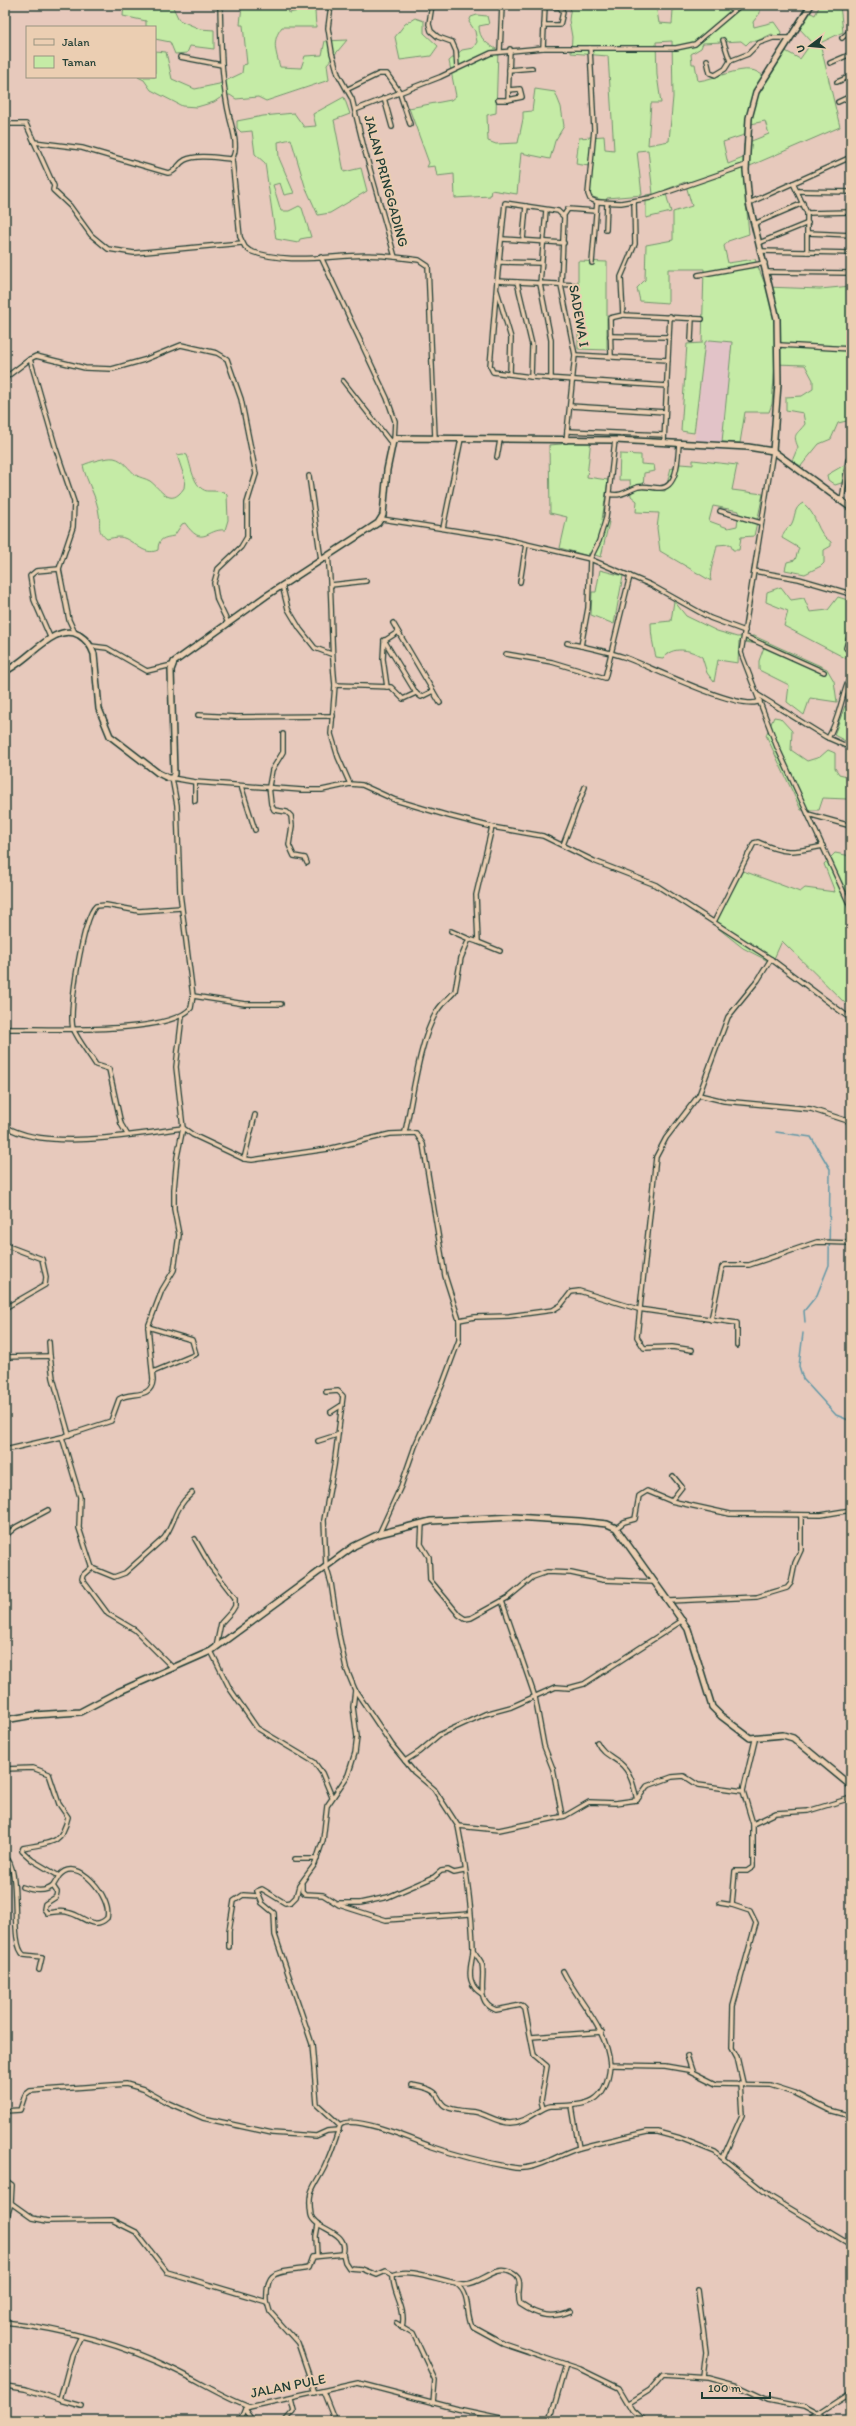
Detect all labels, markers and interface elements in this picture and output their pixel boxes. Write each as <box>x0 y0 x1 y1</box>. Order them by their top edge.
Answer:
legend <box>26 26 156 78</box>
north arrow <box>790 26 830 66</box>
text: Jalan <box>62 35 90 49</box>
text: U <box>794 43 808 54</box>
text: Taman <box>62 55 97 69</box>
street label: JALAN PRINGGADING <box>360 113 412 249</box>
street label: SADEWA I <box>565 284 593 348</box>
street label: JALAN PULE <box>249 2370 327 2402</box>
scale bar <box>702 2374 770 2400</box>
text: 100 m <box>708 2381 741 2395</box>

